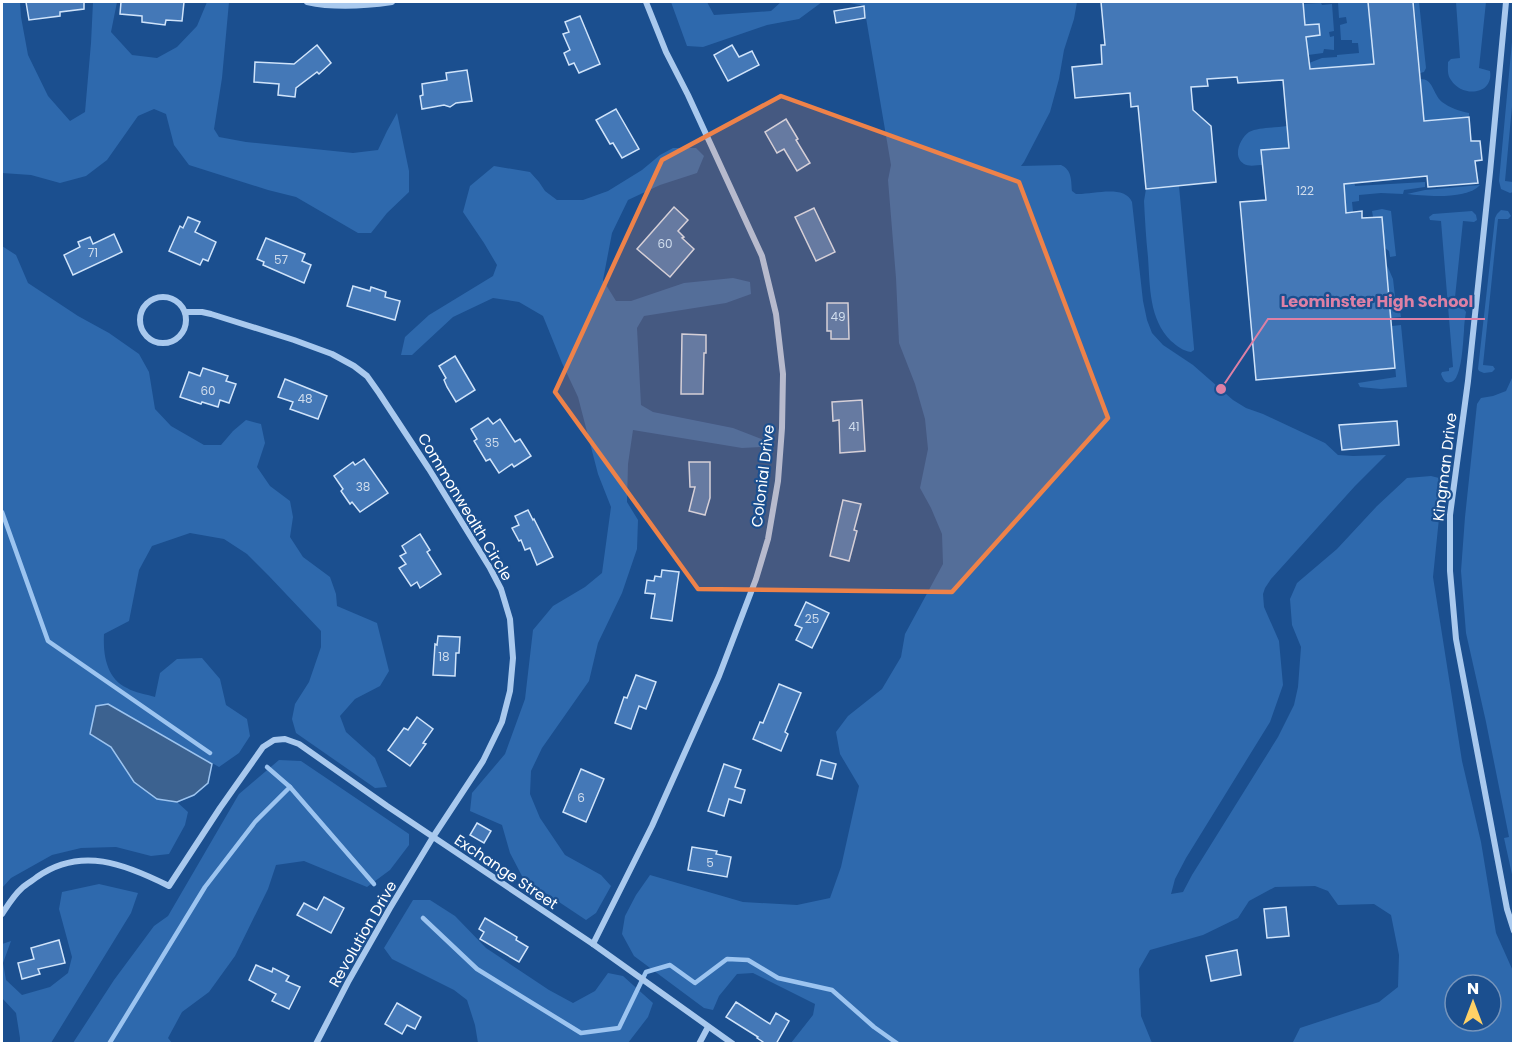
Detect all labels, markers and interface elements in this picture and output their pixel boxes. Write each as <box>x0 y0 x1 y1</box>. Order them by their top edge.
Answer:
house number: 122 <box>1296 182 1314 199</box>
house number: 60 <box>657 235 673 252</box>
house number: 71 <box>88 244 98 261</box>
house number: 57 <box>274 251 288 268</box>
callout: Leominster High School <box>1268 285 1485 319</box>
text: Leominster High School <box>1281 290 1473 313</box>
house number: 49 <box>830 308 846 325</box>
house number: 60 <box>200 382 216 399</box>
house number: 48 <box>297 390 313 407</box>
street label: Kingman Drive <box>1427 411 1462 522</box>
house number: 41 <box>848 418 860 435</box>
street label: Colonial Drive <box>746 423 779 528</box>
street label: Commonwealth Circle <box>413 429 518 584</box>
house number: 35 <box>485 434 499 451</box>
house number: 38 <box>356 478 370 495</box>
house number: 25 <box>805 610 819 627</box>
house number: 18 <box>438 648 450 665</box>
house number: 6 <box>577 789 585 806</box>
street label: Exchange Street <box>450 829 562 914</box>
house number: 5 <box>706 854 714 871</box>
street label: Revolution Drive <box>324 877 402 991</box>
north arrow <box>1443 973 1503 1033</box>
text: N <box>1467 977 1479 1000</box>

